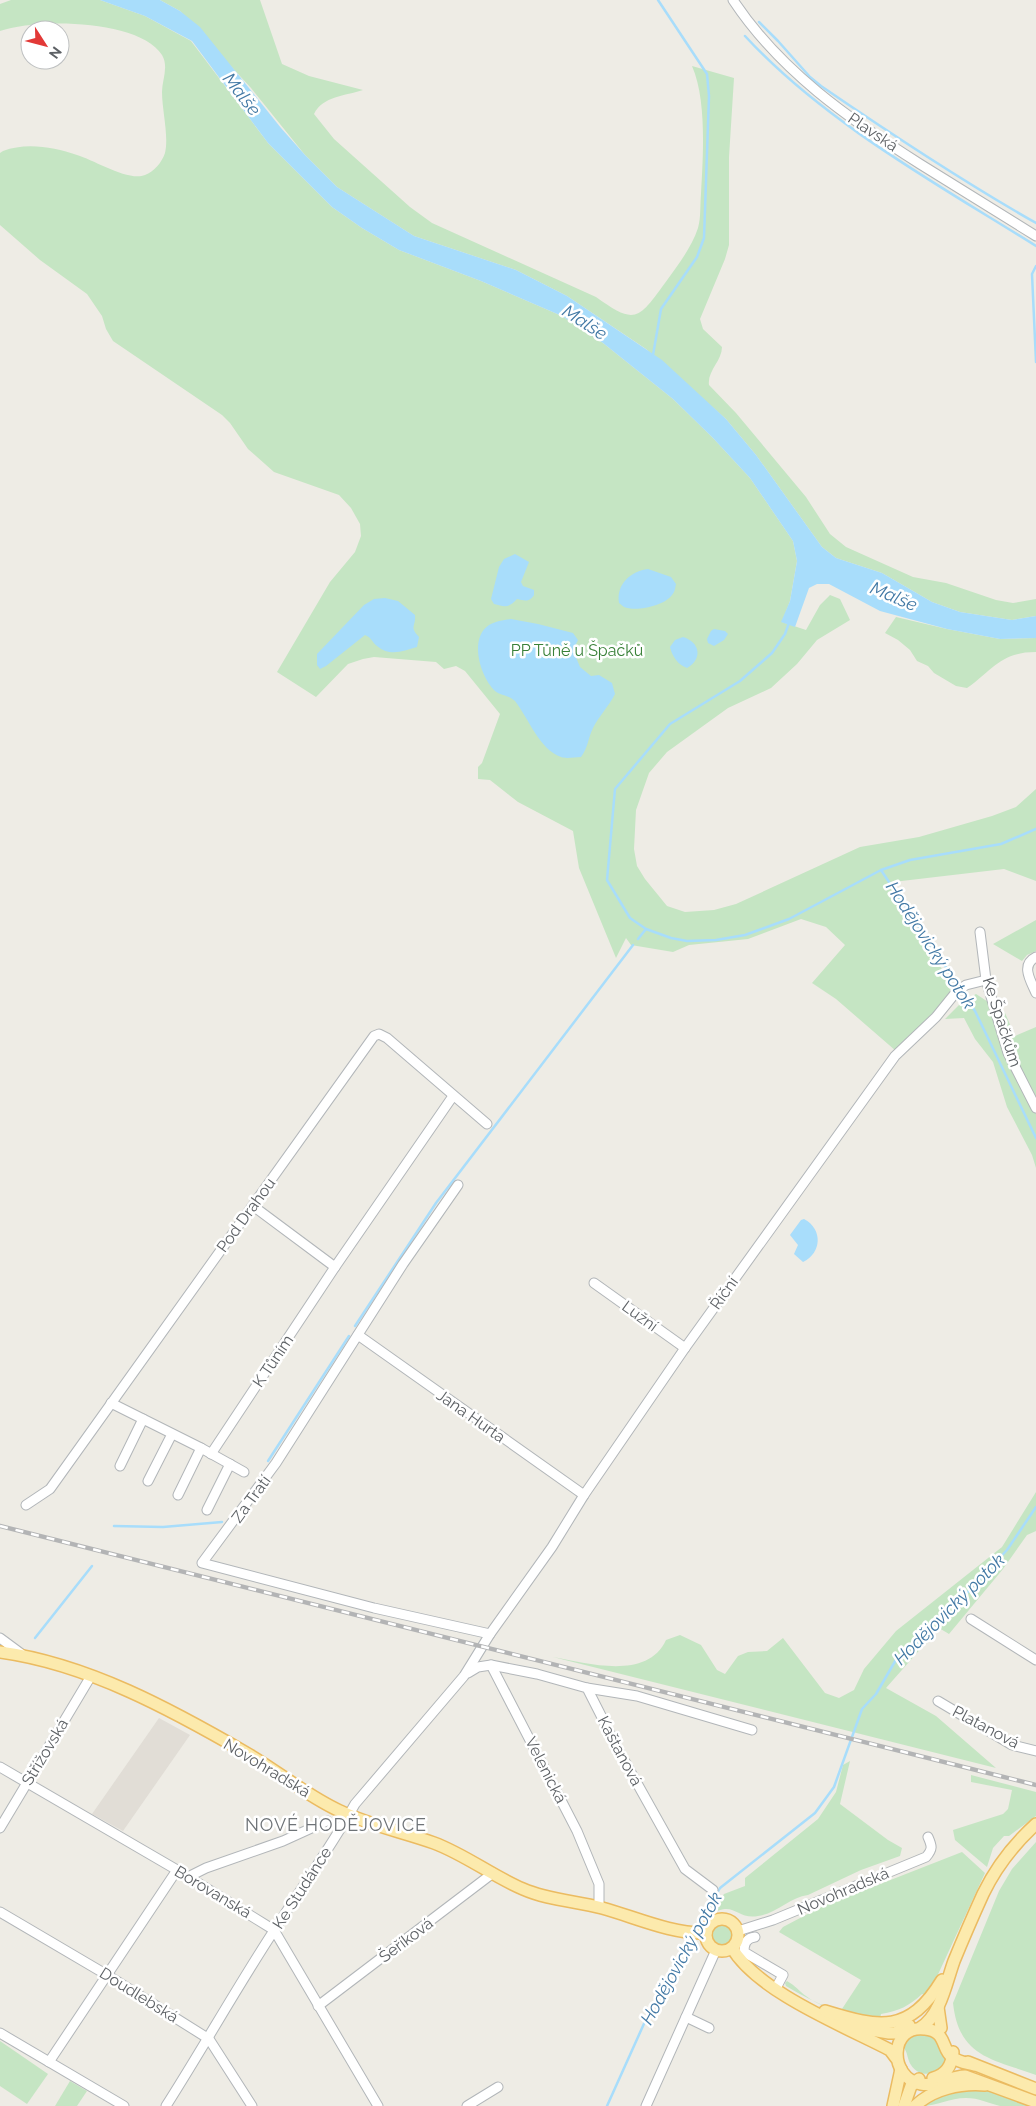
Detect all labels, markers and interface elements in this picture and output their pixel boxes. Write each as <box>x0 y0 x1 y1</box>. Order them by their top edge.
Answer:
north arrow <box>20 20 70 70</box>
text: N <box>46 44 65 62</box>
water label: Malše <box>219 68 265 120</box>
street label: Plavská <box>844 108 902 156</box>
water label: Malše <box>559 300 611 344</box>
water label: Malše <box>868 577 921 615</box>
park label: PP Tůně u Špačků <box>511 640 643 660</box>
water label: Hodějovický potok <box>882 877 980 1013</box>
street label: Ke Špačkům <box>979 975 1026 1069</box>
street label: Pod Drahou <box>213 1174 279 1256</box>
street label: Říční <box>705 1272 742 1313</box>
street label: Lužní <box>618 1297 662 1336</box>
street label: K Tůním <box>249 1331 297 1391</box>
street label: Jana Hurta <box>433 1385 509 1447</box>
street label: Za Tratí <box>227 1471 275 1526</box>
water label: Hodějovický potok <box>889 1549 1009 1669</box>
street label: Platanová <box>949 1702 1023 1752</box>
street label: Kaštanová <box>594 1713 646 1789</box>
street label: Střížovská <box>18 1715 72 1789</box>
street label: Velenická <box>521 1734 571 1806</box>
street label: Novohradská <box>220 1735 314 1801</box>
district label: NOVÉ HODĚJOVICE <box>245 1813 427 1835</box>
street label: Ke Studánce <box>268 1843 336 1933</box>
street label: Borovanská <box>171 1862 255 1922</box>
street label: Novohradská <box>794 1863 892 1919</box>
water label: Hodějovický potok <box>636 1888 726 2028</box>
street label: Šeříková <box>375 1913 437 1966</box>
street label: Doudlebská <box>96 1963 182 2027</box>

